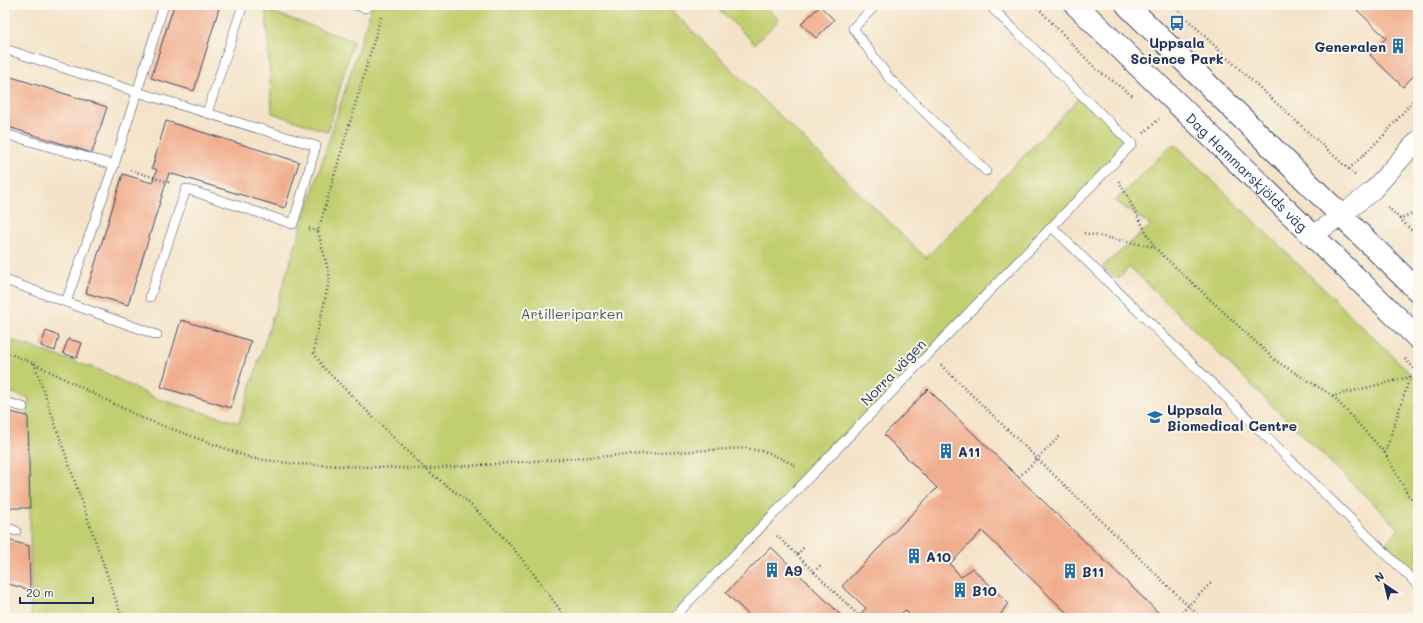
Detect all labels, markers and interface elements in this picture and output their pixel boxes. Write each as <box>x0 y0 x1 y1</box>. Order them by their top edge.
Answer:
bus stop icon: Uppsala Science Park <box>1168 14 1186 32</box>
place label: Uppsala Science Park <box>1130 33 1224 68</box>
place label: Generalen <box>1314 37 1386 56</box>
building icon: Generalen <box>1389 37 1407 55</box>
street label: Dag Hammarskjölds väg <box>1182 108 1312 235</box>
park label: Artilleriparken <box>521 304 623 323</box>
street label: Norra vägen <box>856 334 930 410</box>
place label: Uppsala Biomedical Centre <box>1167 400 1297 435</box>
school or university icon: Uppsala Biomedical Centre <box>1146 408 1164 426</box>
building icon: A11 <box>937 442 955 460</box>
place label: A11 <box>958 442 980 461</box>
building icon: A10 <box>905 547 923 565</box>
place label: A10 <box>926 547 951 566</box>
building icon: A9 <box>763 561 781 579</box>
place label: A9 <box>784 561 803 580</box>
building icon: B11 <box>1061 562 1079 580</box>
place label: B11 <box>1082 562 1104 581</box>
north arrow <box>1365 565 1405 605</box>
text: N <box>1371 568 1387 585</box>
scale bar <box>20 579 93 605</box>
building icon: B10 <box>951 581 969 599</box>
place label: B10 <box>972 581 997 600</box>
text: 20 m <box>26 584 54 600</box>

